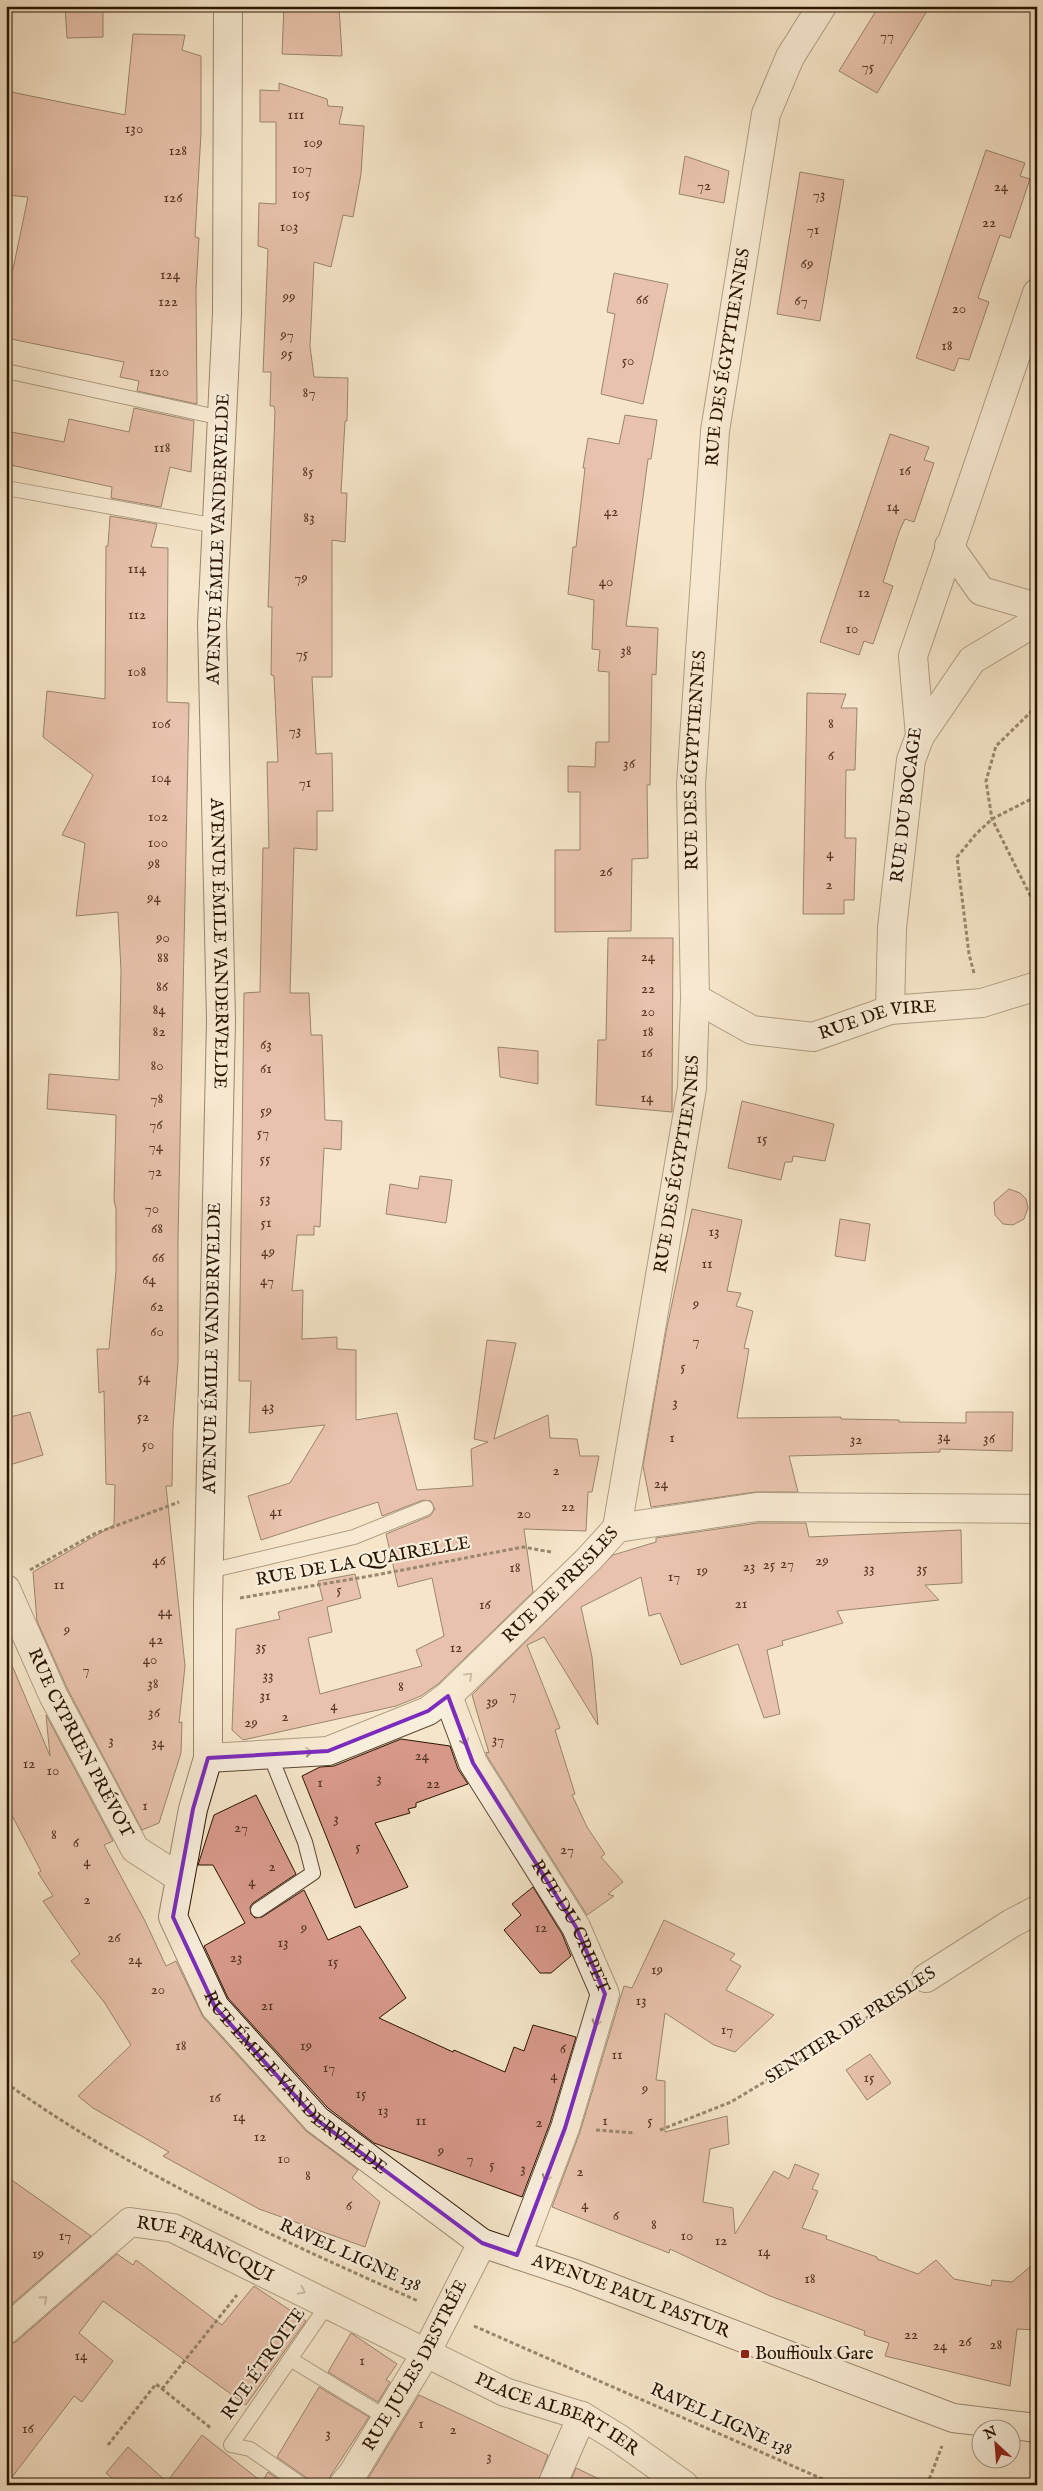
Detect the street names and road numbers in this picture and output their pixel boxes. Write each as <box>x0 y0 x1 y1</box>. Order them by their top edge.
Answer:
street label: RUE DES ÉGYPTIENNES <box>701 247 756 467</box>
street label: AVENUE ÉMILE VANDERVELDE <box>200 393 236 686</box>
street label: RUE DES ÉGYPTIENNES <box>677 650 712 871</box>
street label: RUE DU BOCAGE <box>886 726 928 884</box>
street label: AVENUE ÉMILE VANDERVELDE <box>204 797 233 1089</box>
street label: RUE DE VIRE <box>816 995 937 1046</box>
street label: RUE DES ÉGYPTIENNES <box>649 1055 705 1275</box>
street label: AVENUE ÉMILE VANDERVELDE <box>197 1202 227 1495</box>
street label: RUE DE PRESLES <box>498 1522 624 1648</box>
street label: RUE DE LA QUAIRELLE <box>254 1532 472 1592</box>
street label: RUE CYPRIEN PRÉVOT <box>22 1645 138 1842</box>
street label: RUE DU CRIPET <box>525 1855 615 1997</box>
street label: SENTIER DE PRESLES <box>761 1962 941 2090</box>
street label: RUE ÉMILE VANDERVELDE <box>198 1987 392 2180</box>
street label: RUE FRANCQUI <box>135 2212 278 2288</box>
street label: RAVEL LIGNE 138 <box>275 2214 425 2298</box>
street label: AVENUE PAUL PASTUR <box>528 2249 734 2344</box>
street label: RUE JULES DESTRÉE <box>358 2276 473 2455</box>
street label: RUE ÉTROITE <box>215 2302 311 2424</box>
street label: PLACE ALBERT IER <box>471 2367 645 2462</box>
street label: RAVEL LIGNE 138 <box>646 2378 796 2462</box>

